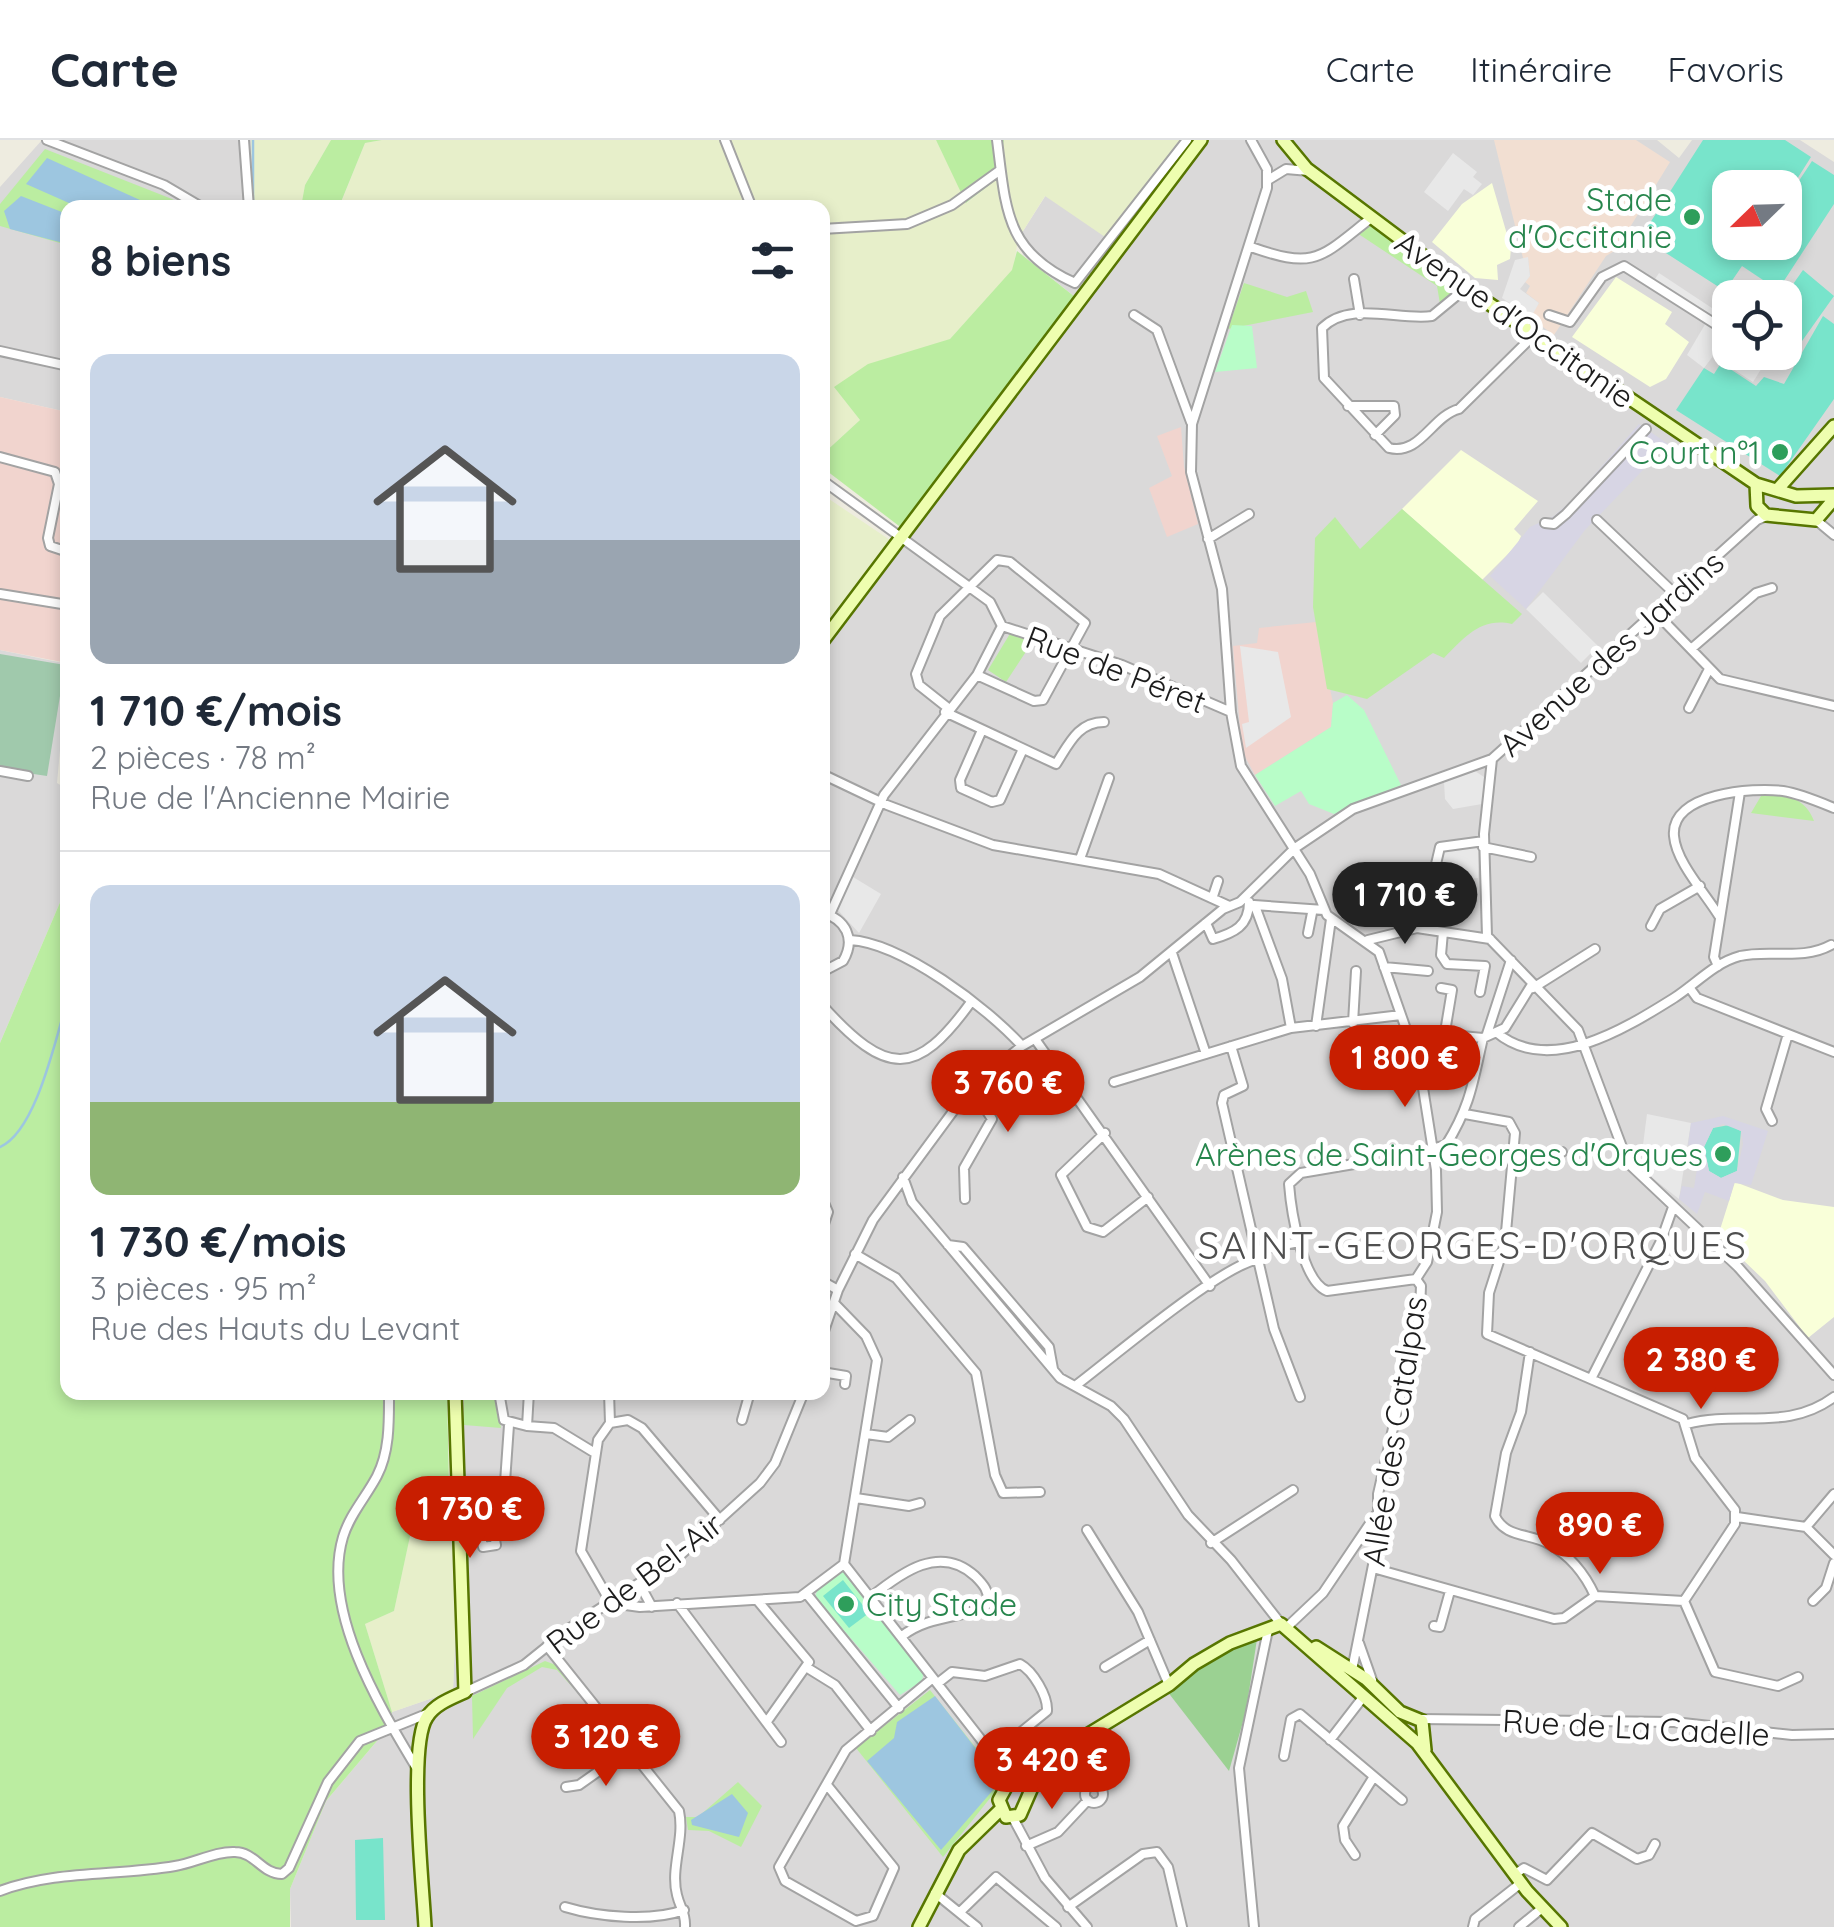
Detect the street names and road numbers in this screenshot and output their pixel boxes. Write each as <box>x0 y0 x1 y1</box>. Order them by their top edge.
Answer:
street label: Avenue d'Occitanie <box>1388 222 1642 416</box>
street label: Avenue des Jardins <box>1490 542 1732 764</box>
street label: Rue de Péret <box>1020 616 1212 722</box>
street label: Allée des Catalpas <box>1353 1293 1435 1569</box>
street label: Rue de Bel-Air <box>538 1504 730 1662</box>
street label: Rue de La Cadelle <box>1501 1700 1771 1754</box>

